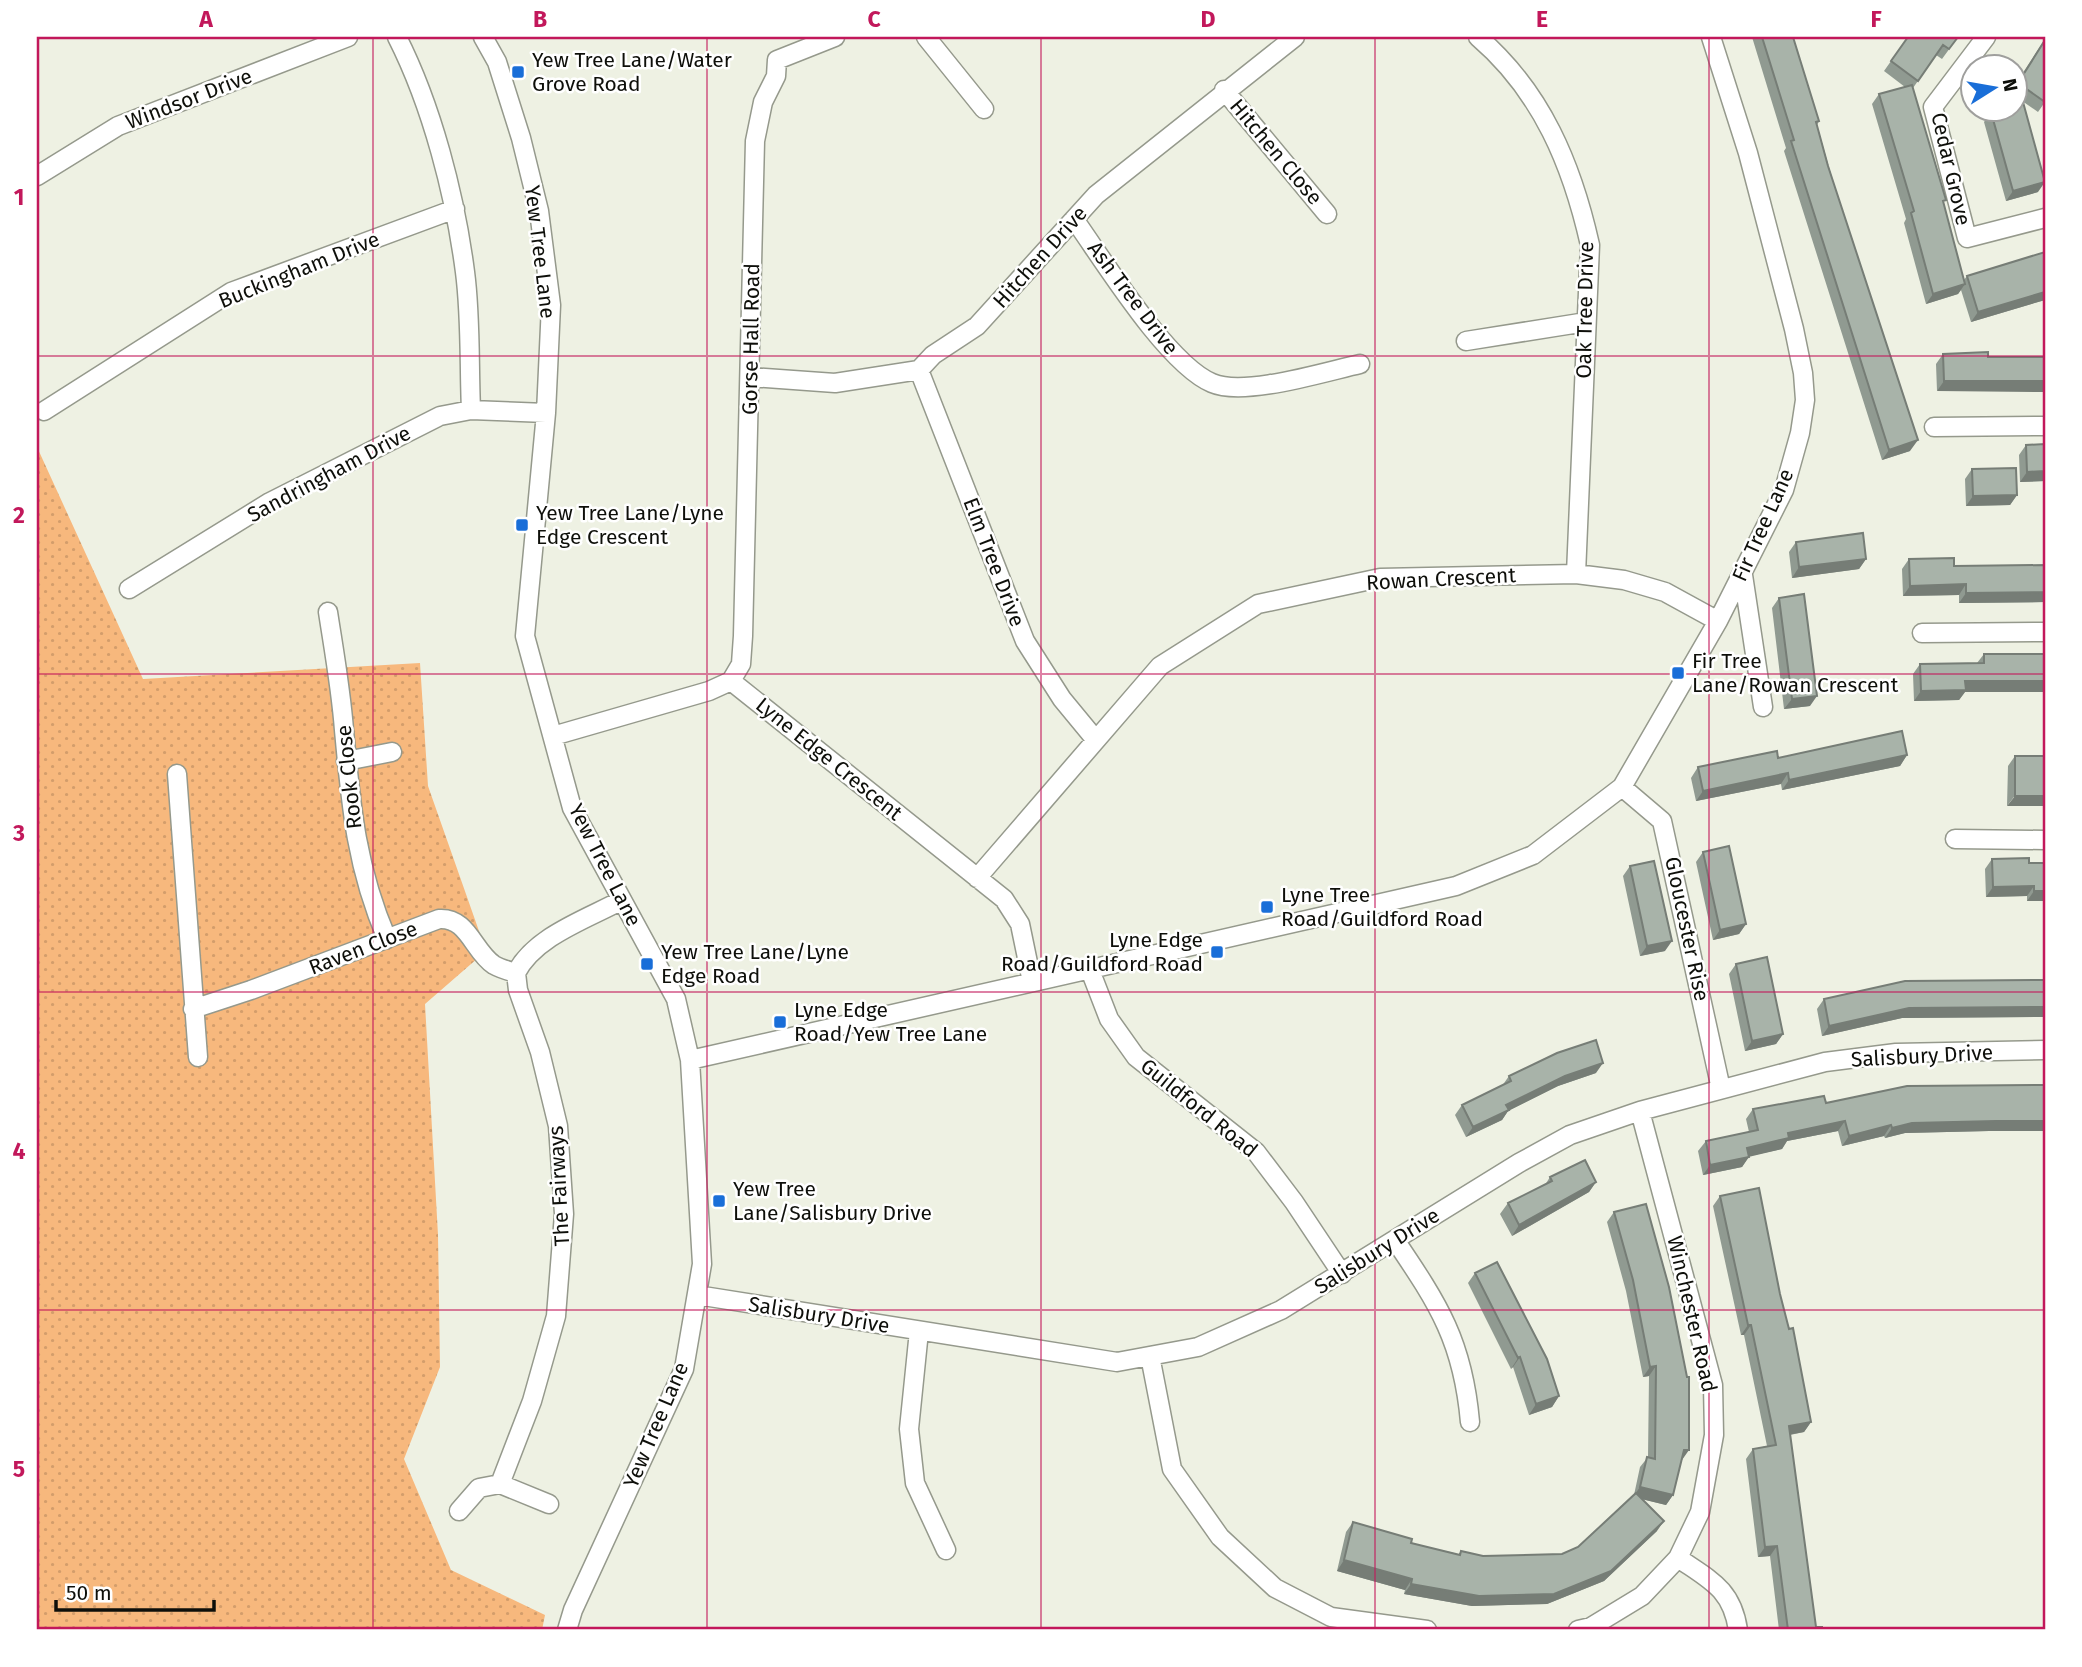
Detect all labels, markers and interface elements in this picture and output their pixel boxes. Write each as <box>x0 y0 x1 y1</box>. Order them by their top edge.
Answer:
text: A <box>198 5 213 33</box>
text: B <box>533 5 547 33</box>
text: C <box>867 5 881 33</box>
text: D <box>1201 5 1216 33</box>
text: E <box>1536 5 1548 33</box>
text: F <box>1870 5 1882 33</box>
place label: Yew Tree Lane/Water Grove Road <box>532 47 732 97</box>
north arrow <box>1960 52 2030 122</box>
street label: Windsor Drive <box>122 63 256 135</box>
marker: Yew Tree Lane/Water Grove Road <box>510 64 526 80</box>
text: N <box>1998 76 2023 93</box>
street label: Hitchen Close <box>1224 94 1328 210</box>
street label: Cedar Grove <box>1925 110 1977 228</box>
text: 1 <box>14 183 24 211</box>
street label: Yew Tree Lane <box>519 184 561 320</box>
street label: Hitchen Drive <box>987 201 1093 313</box>
street label: Buckingham Drive <box>215 226 383 314</box>
street label: Ash Tree Drive <box>1082 236 1184 360</box>
street label: Oak Tree Drive <box>1571 241 1599 379</box>
street label: Gorse Hall Road <box>737 263 765 415</box>
street label: Sandringham Drive <box>243 420 415 528</box>
street label: Fir Tree Lane <box>1727 465 1799 585</box>
street label: Elm Tree Drive <box>957 494 1031 630</box>
place label: Yew Tree Lane/Lyne Edge Crescent <box>536 500 724 550</box>
text: 2 <box>13 501 25 529</box>
marker: Yew Tree Lane/Lyne Edge Crescent <box>514 517 530 533</box>
street label: Rowan Crescent <box>1365 562 1517 596</box>
place label: Fir Tree Lane/Rowan Crescent <box>1692 648 1899 698</box>
marker: Fir Tree Lane/Rowan Crescent <box>1670 665 1686 681</box>
street label: Lyne Edge Crescent <box>751 692 908 826</box>
street label: Rook Close <box>331 724 367 830</box>
street label: Yew Tree Lane <box>563 799 647 931</box>
text: 3 <box>12 819 25 847</box>
street label: Gloucester Rise <box>1659 854 1715 1004</box>
place label: Lyne Tree Road/Guildford Road <box>1281 882 1483 932</box>
marker: Lyne Tree Road/Guildford Road <box>1259 899 1275 915</box>
street label: Raven Close <box>305 915 421 981</box>
place label: Lyne Edge Road/Guildford Road <box>1001 927 1203 977</box>
place label: Yew Tree Lane/Lyne Edge Road <box>661 939 849 989</box>
marker: Lyne Edge Road/Guildford Road <box>1209 944 1225 960</box>
marker: Yew Tree Lane/Lyne Edge Road <box>639 956 655 972</box>
place label: Lyne Edge Road/Yew Tree Lane <box>794 997 987 1047</box>
marker: Lyne Edge Road/Yew Tree Lane <box>772 1014 788 1030</box>
street label: Salisbury Drive <box>1850 1039 1994 1073</box>
street label: Guildford Road <box>1135 1053 1263 1163</box>
street label: The Fairways <box>543 1125 575 1247</box>
text: 4 <box>13 1137 26 1165</box>
place label: Yew Tree Lane/Salisbury Drive <box>733 1176 932 1226</box>
marker: Yew Tree Lane/Salisbury Drive <box>711 1193 727 1209</box>
street label: Salisbury Drive <box>1310 1202 1444 1300</box>
street label: Winchester Road <box>1661 1233 1723 1395</box>
street label: Salisbury Drive <box>747 1291 891 1339</box>
street label: Yew Tree Lane <box>618 1358 694 1492</box>
text: 5 <box>13 1455 25 1483</box>
scale bar <box>56 1569 214 1613</box>
text: 50 m <box>66 1580 112 1606</box>

